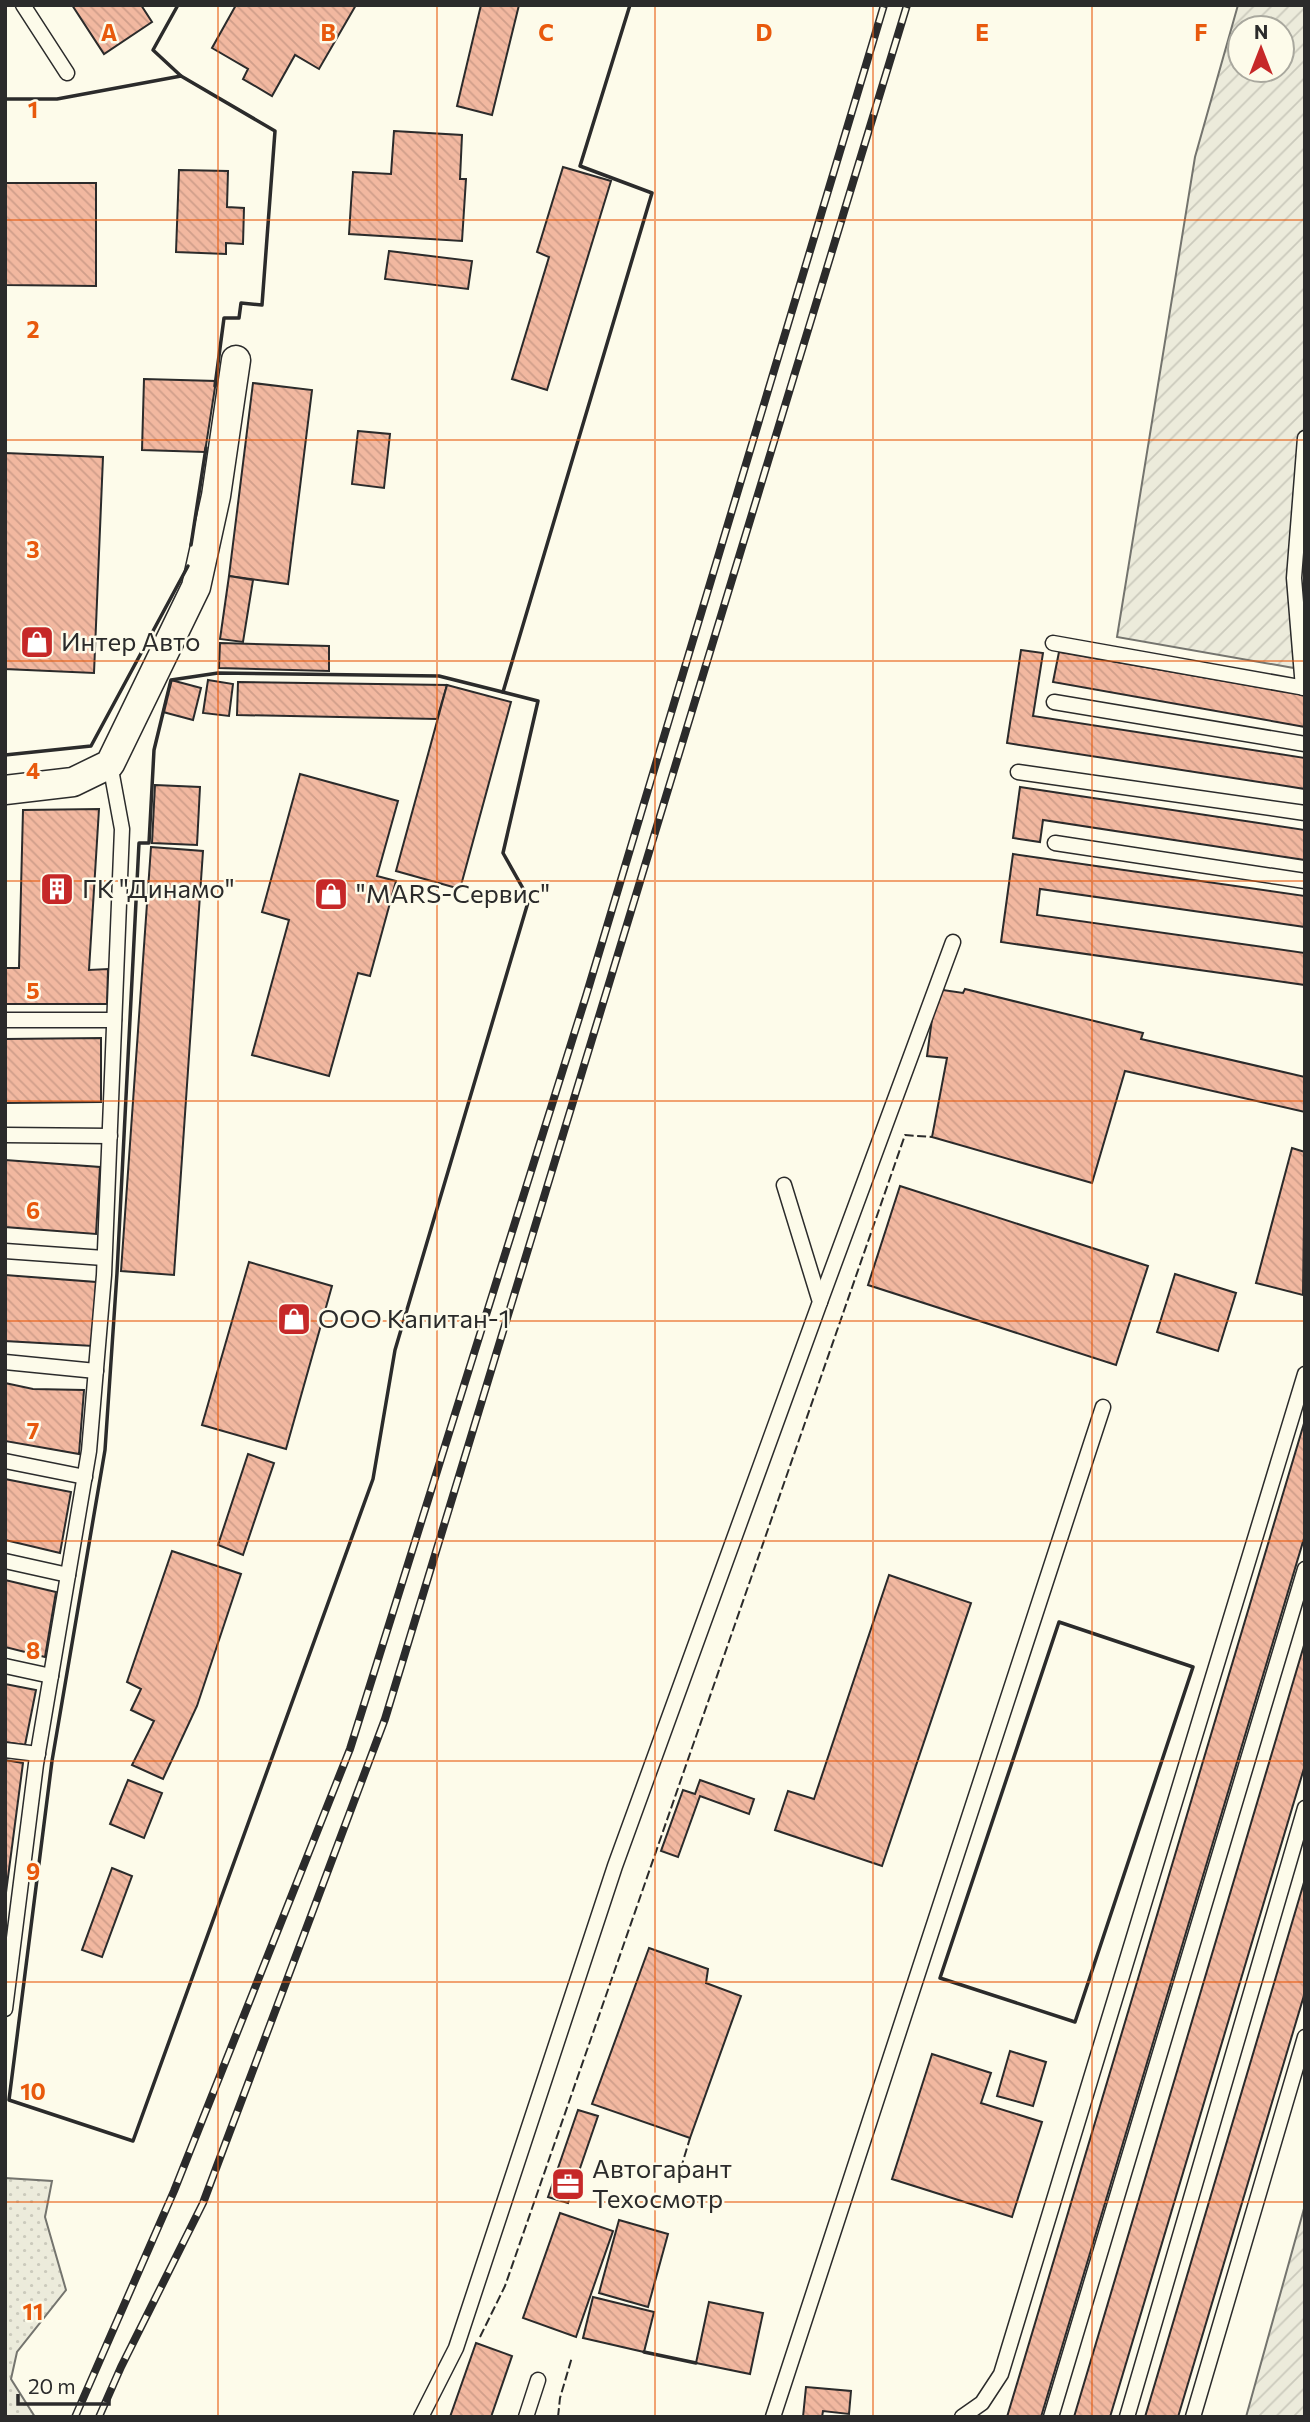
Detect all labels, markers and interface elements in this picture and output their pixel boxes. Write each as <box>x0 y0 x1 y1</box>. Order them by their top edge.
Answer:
north arrow <box>1226 14 1296 84</box>
text: A <box>101 18 118 46</box>
text: B <box>320 18 336 46</box>
text: C <box>538 18 554 46</box>
text: D <box>756 18 773 46</box>
text: E <box>975 18 989 46</box>
text: F <box>1194 18 1208 46</box>
text: N <box>1254 20 1268 43</box>
text: 1 <box>28 95 38 123</box>
text: 2 <box>26 315 40 343</box>
text: 3 <box>26 535 40 563</box>
shop icon: Интер Авто <box>18 623 56 661</box>
place label: Интер Авто <box>61 625 201 656</box>
text: 4 <box>26 756 40 784</box>
building icon: ГК "Динамо" <box>38 870 76 908</box>
place label: ГК "Динамо" <box>82 872 235 903</box>
shop icon: "MARS-Сервис" <box>312 875 350 913</box>
place label: "MARS-Сервис" <box>356 877 550 908</box>
text: 5 <box>26 976 40 1004</box>
text: 6 <box>26 1196 40 1224</box>
shop icon: ООО Капитан-1 <box>275 1300 313 1338</box>
place label: ООО Капитан-1 <box>318 1302 510 1333</box>
text: 7 <box>27 1416 39 1444</box>
text: 8 <box>26 1636 40 1664</box>
text: 9 <box>26 1857 40 1885</box>
text: 10 <box>20 2077 46 2105</box>
place label: Автогарант Техосмотр <box>592 2152 732 2213</box>
office icon: Автогарант Техосмотр <box>549 2165 587 2203</box>
text: 11 <box>23 2297 43 2325</box>
scale bar <box>18 2362 108 2406</box>
text: 20 m <box>28 2373 76 2398</box>

